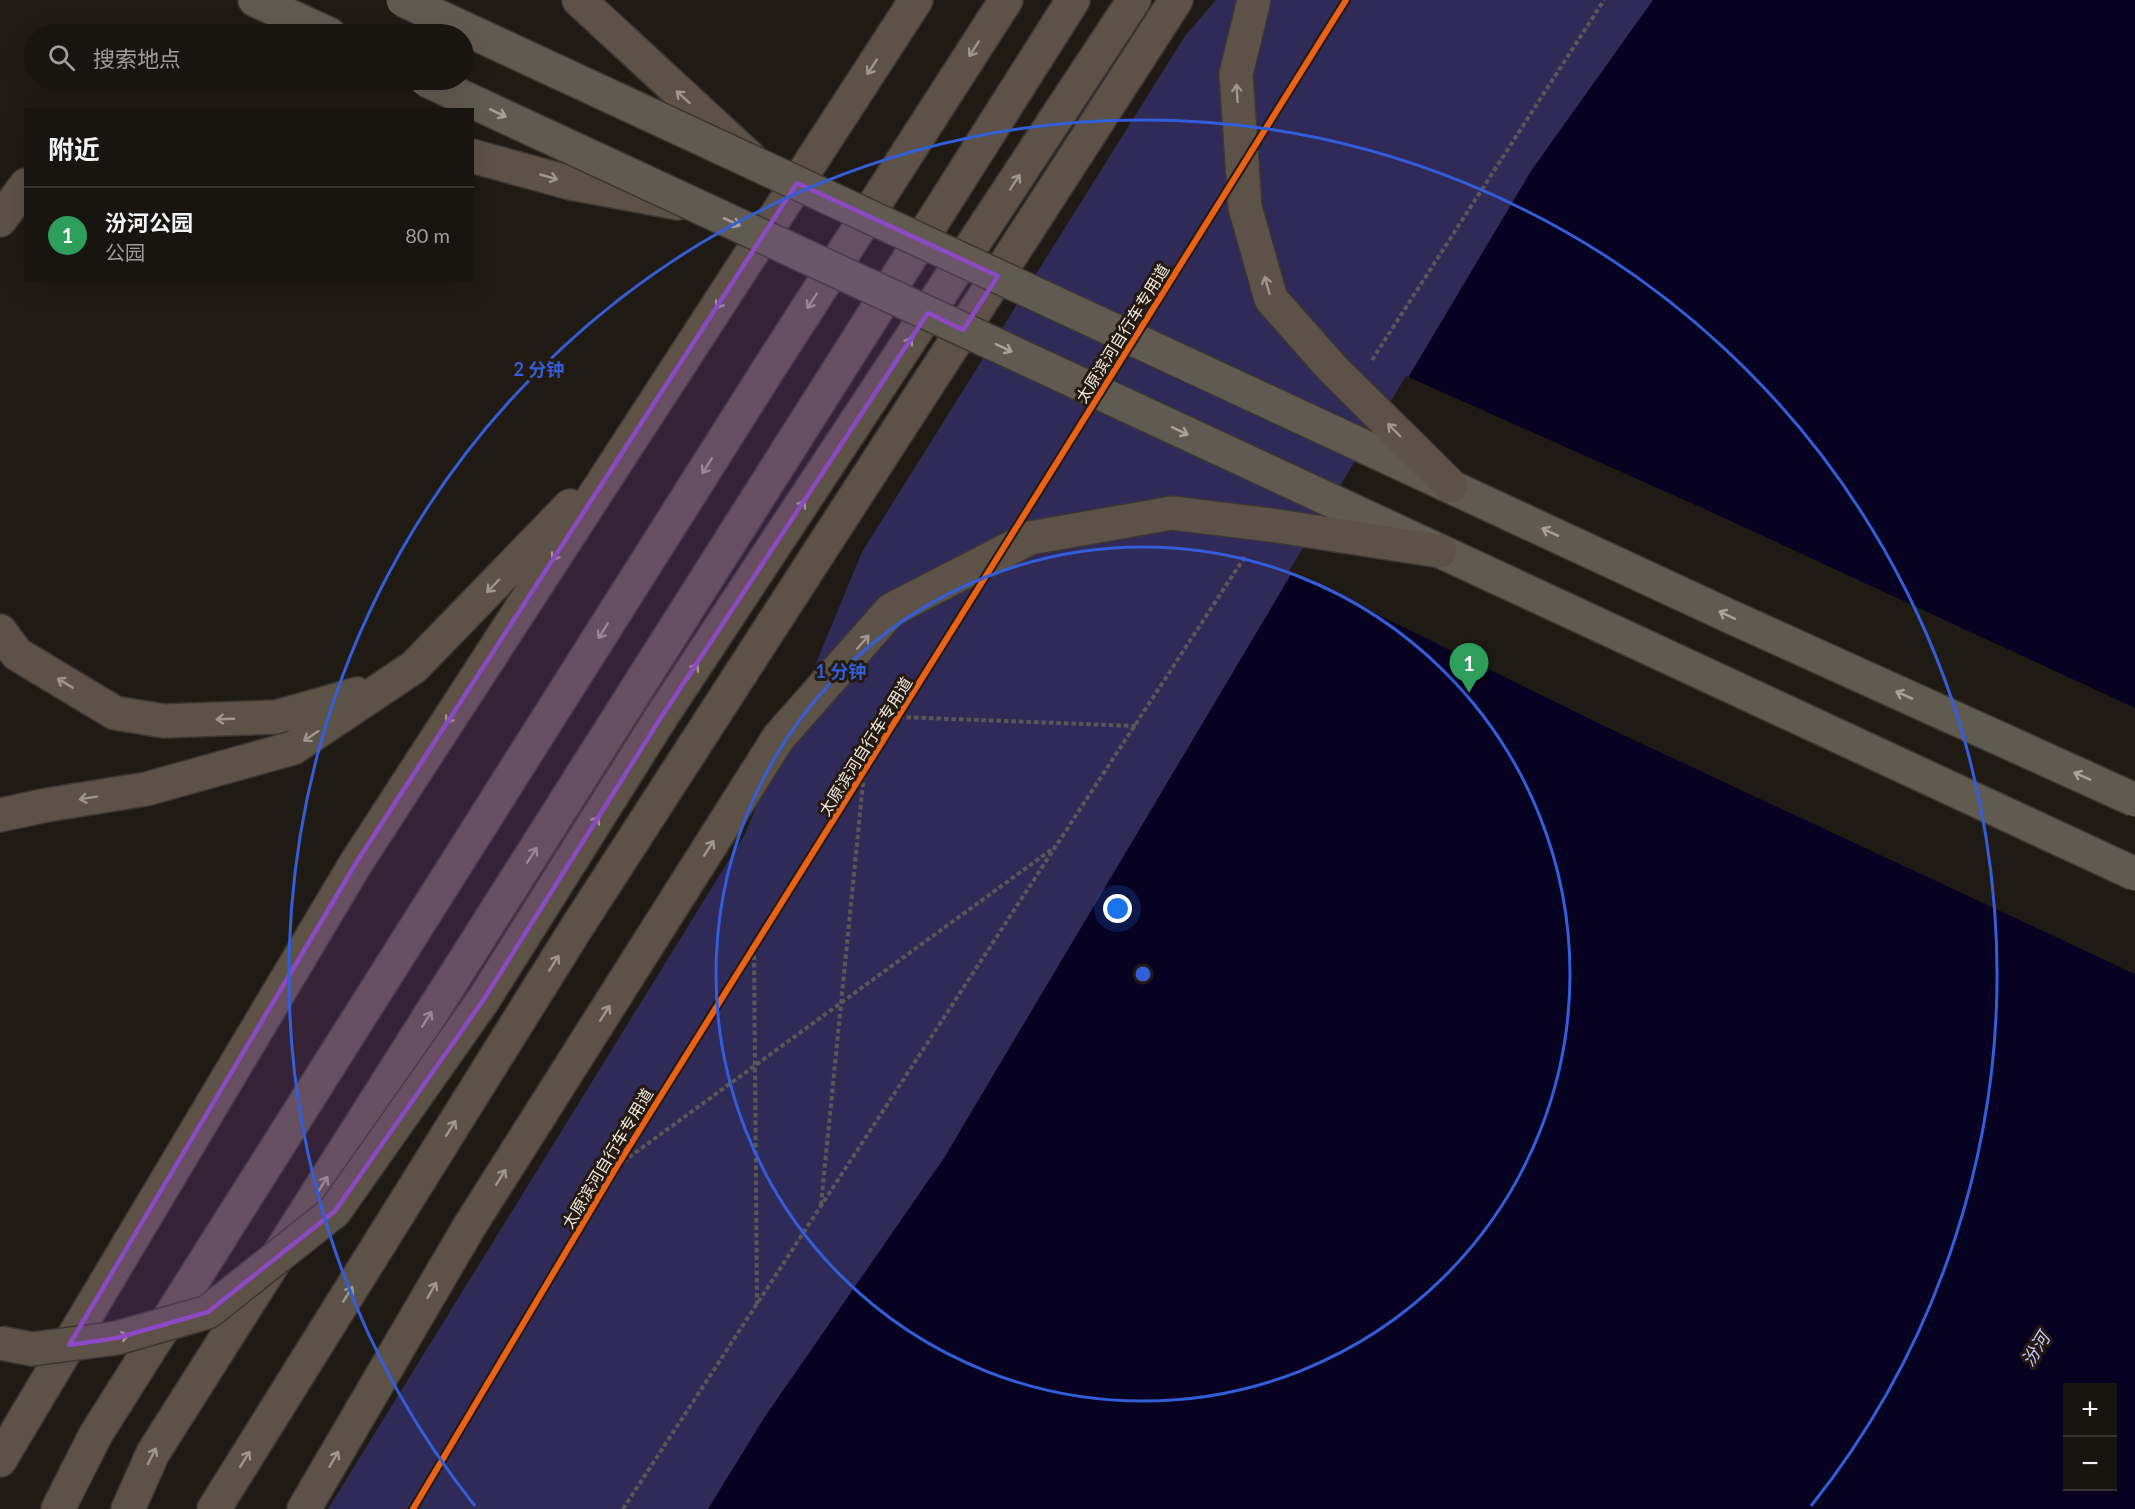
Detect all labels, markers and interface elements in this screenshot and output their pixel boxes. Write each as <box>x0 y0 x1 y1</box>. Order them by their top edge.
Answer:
search box <box>24 24 474 90</box>
one-way arrow <box>968 40 980 57</box>
icon: search <box>45 41 78 74</box>
text: 搜索地点 <box>93 45 181 72</box>
one-way arrow <box>866 58 878 75</box>
one-way arrow <box>1232 83 1243 103</box>
one-way arrow <box>676 90 691 104</box>
one-way arrow <box>488 108 506 119</box>
text: 附近 <box>48 133 100 165</box>
one-way arrow <box>539 172 558 183</box>
one-way arrow <box>1009 174 1021 191</box>
text: 汾河公园 <box>105 209 193 236</box>
one-way arrow <box>722 216 740 228</box>
text: 1 <box>62 223 73 247</box>
text: 80 m <box>405 223 450 247</box>
text: 公园 <box>105 240 145 264</box>
street label: 太原滨河自行车专用道 <box>1072 260 1172 406</box>
one-way arrow <box>1261 275 1272 294</box>
one-way arrow <box>714 292 726 309</box>
one-way arrow <box>806 292 818 309</box>
one-way arrow <box>901 337 913 354</box>
one-way arrow <box>994 343 1012 355</box>
text: 2 分钟 <box>514 358 564 380</box>
one-way arrow <box>1387 423 1402 438</box>
one-way arrow <box>1171 425 1189 437</box>
one-way arrow <box>701 457 713 474</box>
one-way arrow <box>794 500 806 516</box>
one-way arrow <box>1541 526 1559 537</box>
one-way arrow <box>551 544 564 561</box>
one-way arrow <box>486 578 500 593</box>
one-way arrow <box>1718 608 1736 620</box>
one-way arrow <box>597 622 609 638</box>
one-way arrow <box>856 635 870 650</box>
pin: 1 <box>1450 644 1488 693</box>
text: 1 分钟 <box>816 660 866 682</box>
one-way arrow <box>686 662 699 679</box>
street label: 太原滨河自行车专用道 <box>815 673 915 819</box>
one-way arrow <box>57 676 74 688</box>
one-way arrow <box>1896 689 1914 701</box>
one-way arrow <box>445 707 457 724</box>
one-way arrow <box>216 713 236 724</box>
one-way arrow <box>304 730 320 742</box>
one-way arrow <box>2073 770 2091 781</box>
one-way arrow <box>79 793 99 804</box>
one-way arrow <box>589 816 601 833</box>
one-way arrow <box>703 840 715 857</box>
one-way arrow <box>526 847 538 864</box>
your location <box>1103 894 1132 923</box>
one-way arrow <box>549 955 561 972</box>
centre of rings <box>1133 964 1153 984</box>
one-way arrow <box>598 1004 611 1021</box>
one-way arrow <box>421 1011 434 1028</box>
street label: 太原滨河自行车专用道 <box>558 1085 656 1231</box>
one-way arrow <box>446 1120 458 1137</box>
one-way arrow <box>494 1169 507 1186</box>
one-way arrow <box>317 1176 329 1193</box>
one-way arrow <box>427 1282 439 1299</box>
one-way arrow <box>342 1286 354 1303</box>
water label: 汾河 <box>2016 1325 2055 1370</box>
one-way arrow <box>110 1331 129 1342</box>
map controls <box>2063 1383 2117 1491</box>
button: + <box>2063 1383 2117 1437</box>
button: − <box>2063 1437 2117 1491</box>
one-way arrow <box>146 1448 158 1465</box>
one-way arrow <box>328 1450 340 1467</box>
one-way arrow <box>239 1451 251 1468</box>

